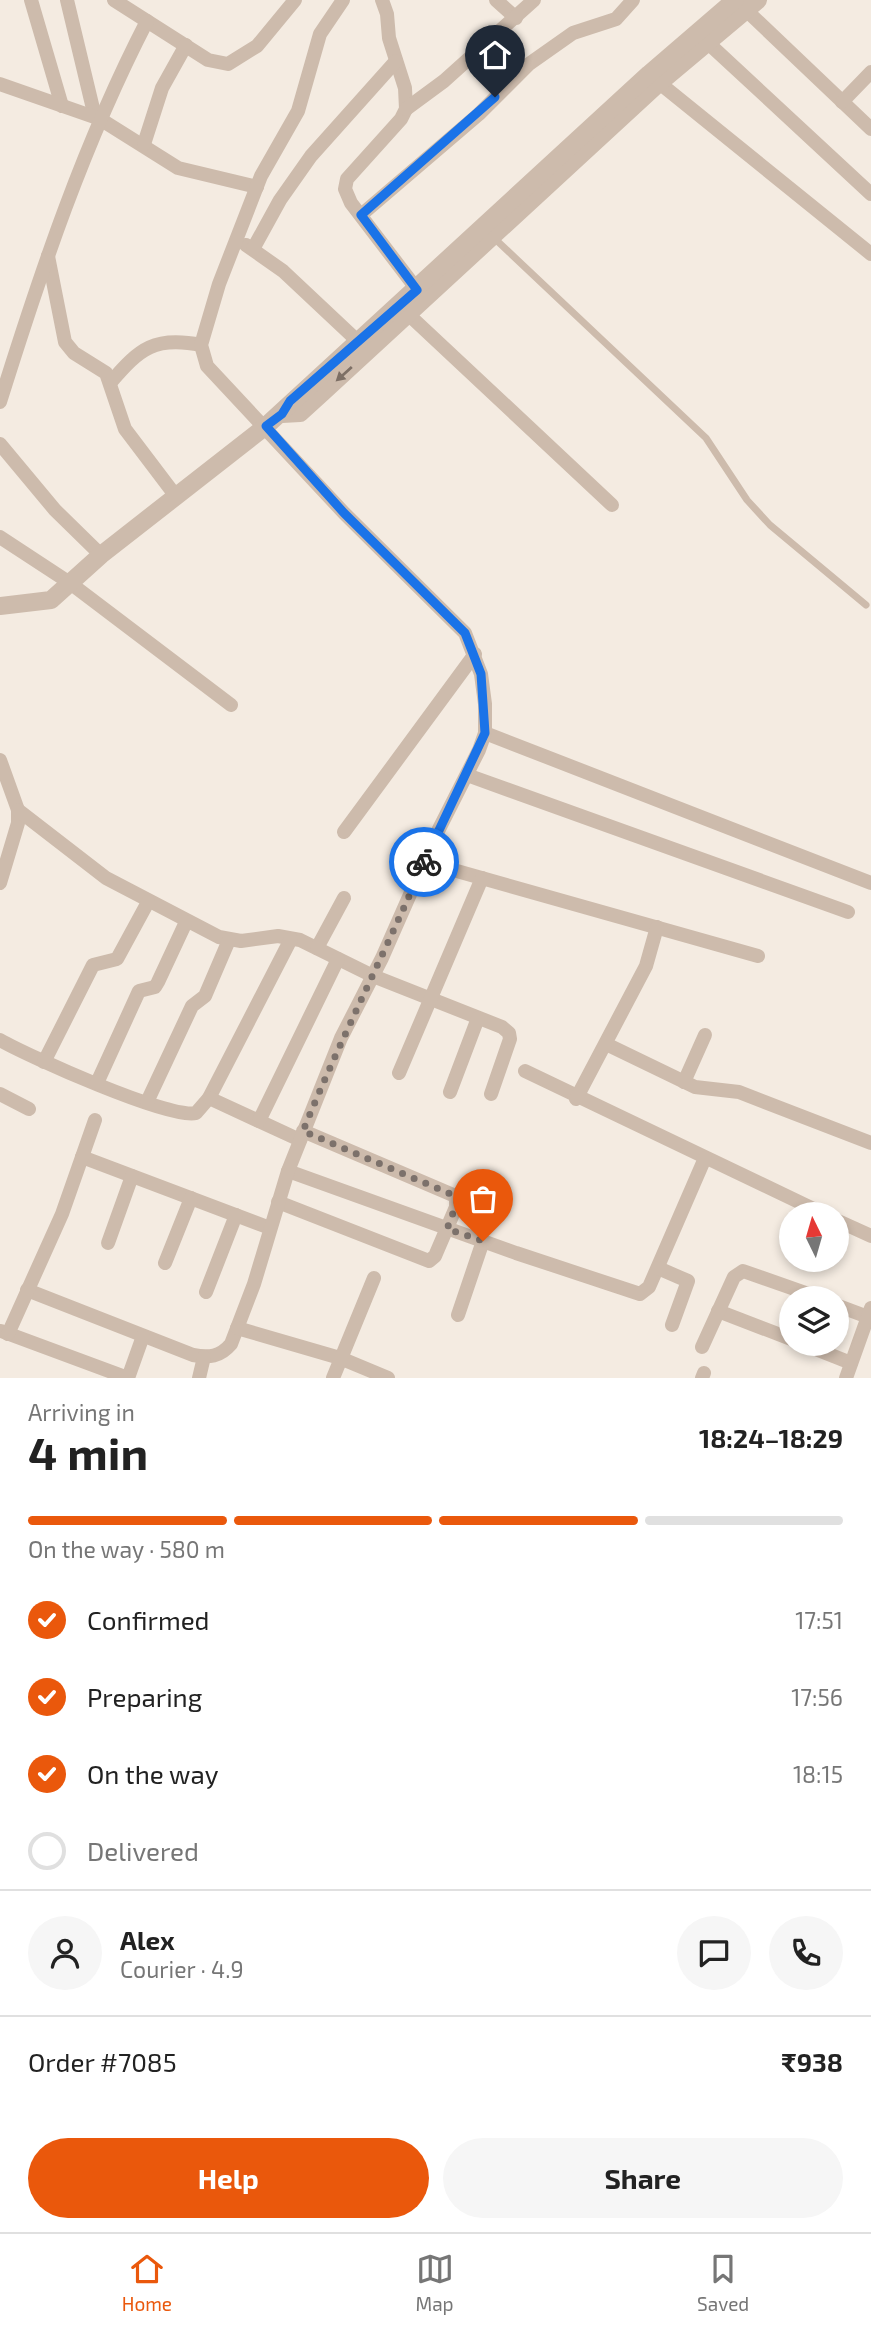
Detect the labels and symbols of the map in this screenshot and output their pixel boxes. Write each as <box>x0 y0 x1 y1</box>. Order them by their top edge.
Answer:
pin <box>465 25 525 97</box>
one-way arrow <box>335 366 353 382</box>
courier <box>389 827 459 897</box>
pin <box>453 1169 513 1241</box>
north arrow <box>779 1202 849 1272</box>

